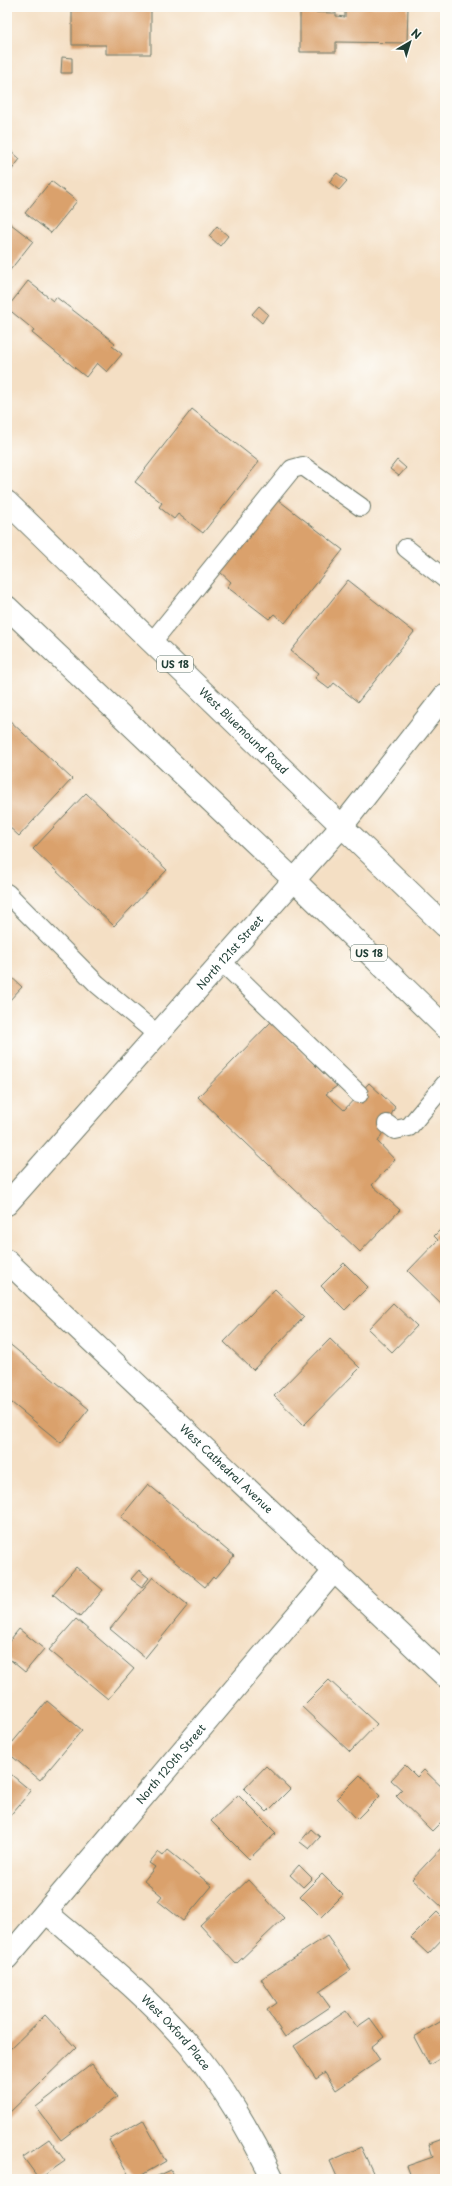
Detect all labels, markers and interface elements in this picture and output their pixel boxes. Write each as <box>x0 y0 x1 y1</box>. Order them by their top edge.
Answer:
north arrow <box>390 22 430 62</box>
text: N <box>408 24 425 43</box>
road number: US 18 <box>157 656 193 672</box>
street label: West Bluemound Road <box>195 683 292 778</box>
street label: North 121st Street <box>192 911 267 993</box>
road number: US 18 <box>351 945 387 961</box>
street label: West Cathedral Avenue <box>176 1420 277 1517</box>
street label: North 120th Street <box>132 1720 210 1807</box>
street label: West Oxford Place <box>137 1990 215 2073</box>

